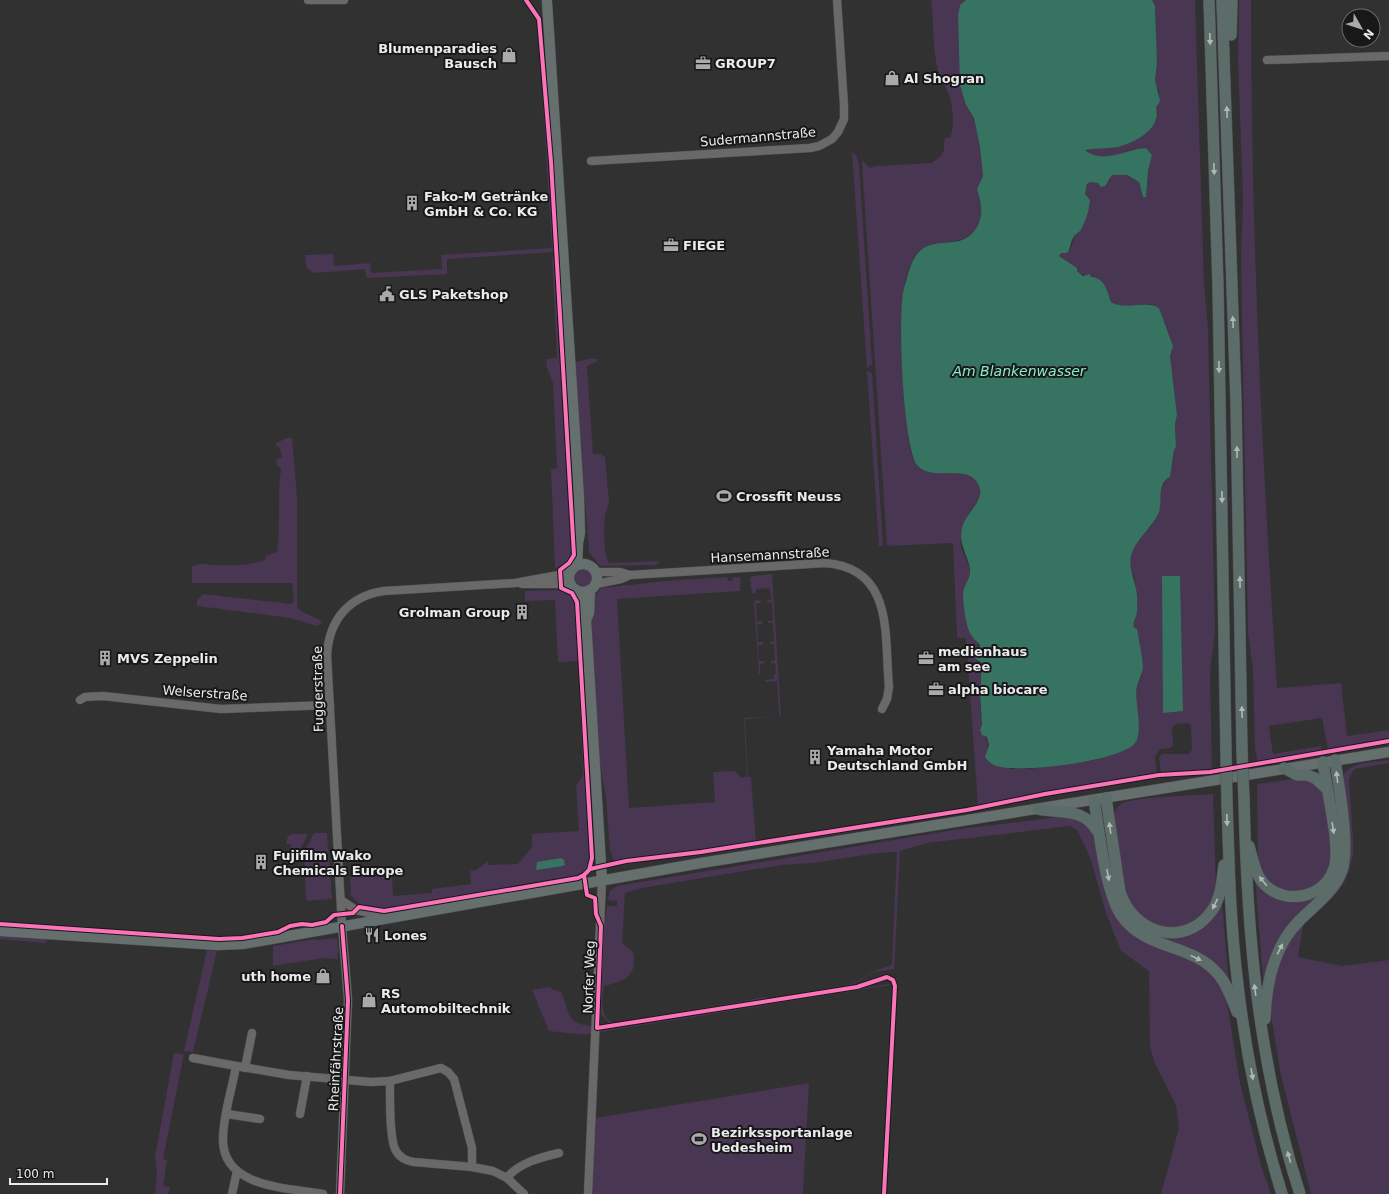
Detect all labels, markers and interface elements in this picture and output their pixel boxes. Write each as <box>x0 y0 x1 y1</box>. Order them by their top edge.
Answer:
north arrow <box>1341 8 1381 48</box>
text: N <box>1360 26 1376 42</box>
one-way arrow <box>1207 33 1213 46</box>
place label: Blumenparadies Bausch <box>378 41 497 71</box>
shop icon: Blumenparadies Bausch <box>500 46 518 64</box>
office icon: GROUP7 <box>694 54 712 72</box>
place label: GROUP7 <box>715 56 776 71</box>
shop icon: Al Shogran <box>883 69 901 87</box>
place label: Al Shogran <box>904 71 984 86</box>
one-way arrow <box>1224 105 1230 118</box>
street label: Sudermannstraße <box>699 124 817 150</box>
one-way arrow <box>1211 163 1217 176</box>
place label: Fako-M Getränke GmbH & Co. KG <box>424 189 548 219</box>
building icon: Fako-M Getränke GmbH & Co. KG <box>403 194 421 212</box>
office icon: FIEGE <box>662 236 680 254</box>
place label: FIEGE <box>683 238 725 253</box>
public building icon: GLS Paketshop <box>378 285 396 303</box>
place label: GLS Paketshop <box>399 287 508 302</box>
one-way arrow <box>1230 316 1237 328</box>
one-way arrow <box>1216 361 1222 374</box>
water label: Am Blankenwasser <box>951 363 1087 379</box>
one-way arrow <box>1234 445 1240 458</box>
sports icon: Crossfit Neuss <box>715 487 733 505</box>
place label: Crossfit Neuss <box>736 489 841 504</box>
one-way arrow <box>1218 491 1225 503</box>
street label: Hansemannstraße <box>710 544 830 566</box>
one-way arrow <box>1236 576 1243 588</box>
building icon: Grolman Group <box>513 603 531 621</box>
place label: Grolman Group <box>399 605 510 620</box>
place label: medienhaus am see <box>938 644 1027 674</box>
street label: Fuggerstraße <box>310 646 326 732</box>
building icon: MVS Zeppelin <box>96 649 114 667</box>
office icon: medienhaus am see <box>917 649 935 667</box>
place label: MVS Zeppelin <box>117 651 218 666</box>
office icon: alpha biocare <box>927 680 945 698</box>
place label: alpha biocare <box>948 682 1048 697</box>
street label: Welserstraße <box>162 683 248 703</box>
one-way arrow <box>1239 705 1245 718</box>
place label: Yamaha Motor Deutschland GmbH <box>826 743 968 773</box>
building icon: Yamaha Motor Deutschland GmbH <box>806 748 824 766</box>
one-way arrow <box>1334 771 1341 783</box>
one-way arrow <box>1224 814 1231 826</box>
one-way arrow <box>1107 822 1113 834</box>
one-way arrow <box>1330 822 1336 834</box>
place label: Fujifilm Wako Chemicals Europe <box>273 848 404 878</box>
building icon: Fujifilm Wako Chemicals Europe <box>252 853 270 871</box>
one-way arrow <box>1105 869 1111 881</box>
one-way arrow <box>1259 876 1268 887</box>
one-way arrow <box>1212 899 1218 910</box>
restaurant icon: Lones <box>363 926 381 944</box>
place label: Lones <box>384 928 427 943</box>
street label: Norfer Weg <box>580 940 598 1014</box>
one-way arrow <box>1276 943 1283 955</box>
one-way arrow <box>1190 955 1201 961</box>
shop icon: uth home <box>314 967 332 985</box>
place label: uth home <box>241 969 311 984</box>
one-way arrow <box>1252 984 1258 996</box>
place label: RS Automobiltechnik <box>381 986 511 1016</box>
shop icon: RS Automobiltechnik <box>360 991 378 1009</box>
street label: Rheinfährstraße <box>326 1006 346 1112</box>
one-way arrow <box>1250 1068 1256 1081</box>
place label: Bezirkssportanlage Uedesheim <box>711 1125 853 1155</box>
sports icon: Bezirkssportanlage Uedesheim <box>690 1130 708 1148</box>
one-way arrow <box>1286 1150 1292 1162</box>
scale bar <box>10 1160 107 1186</box>
text: 100 m <box>16 1167 54 1181</box>

